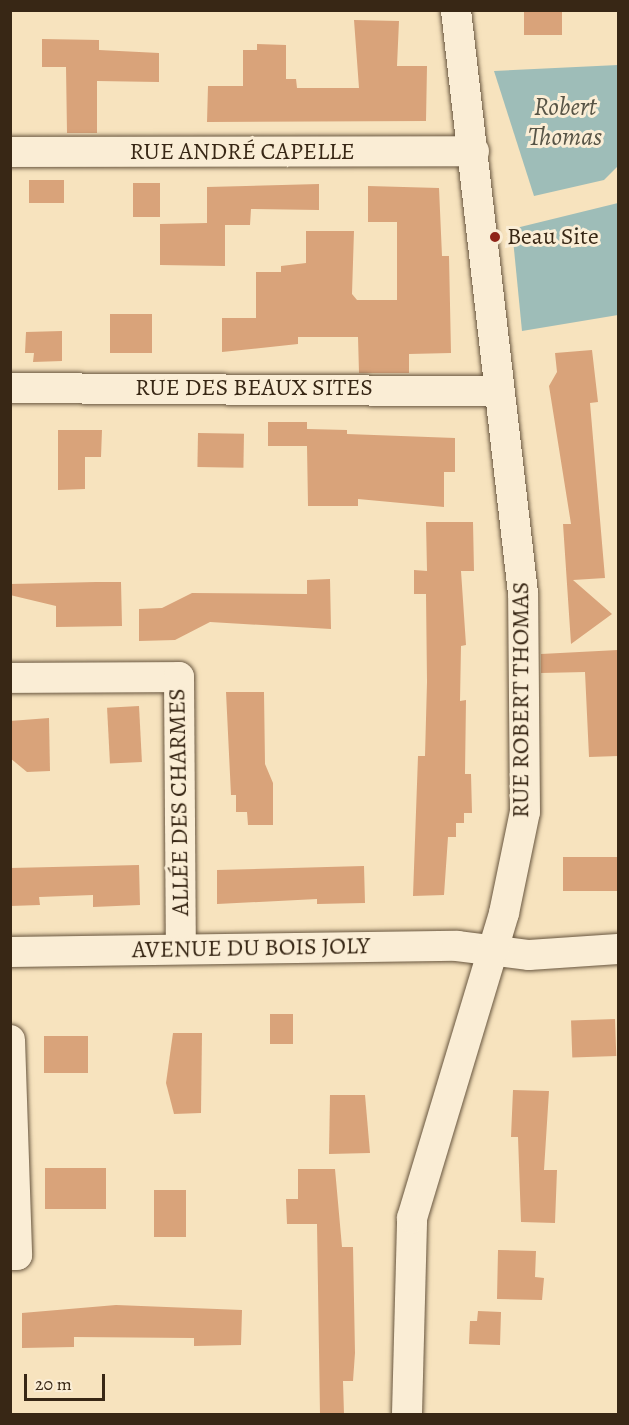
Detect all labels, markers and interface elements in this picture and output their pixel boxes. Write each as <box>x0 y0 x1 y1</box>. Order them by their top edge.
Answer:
water label: Robert Thomas <box>528 91 602 152</box>
street label: RUE ANDRÉ CAPELLE <box>129 138 355 166</box>
place label: Beau Site <box>507 223 599 251</box>
marker: Beau Site <box>488 230 502 244</box>
street label: RUE DES BEAUX SITES <box>135 374 373 402</box>
street label: RUE ROBERT THOMAS <box>507 582 535 818</box>
street label: ALLÉE DES CHARMES <box>163 688 195 916</box>
street label: AVENUE DU BOIS JOLY <box>132 932 370 964</box>
scale bar <box>27 1362 108 1400</box>
text: 20 m <box>35 1372 72 1396</box>

